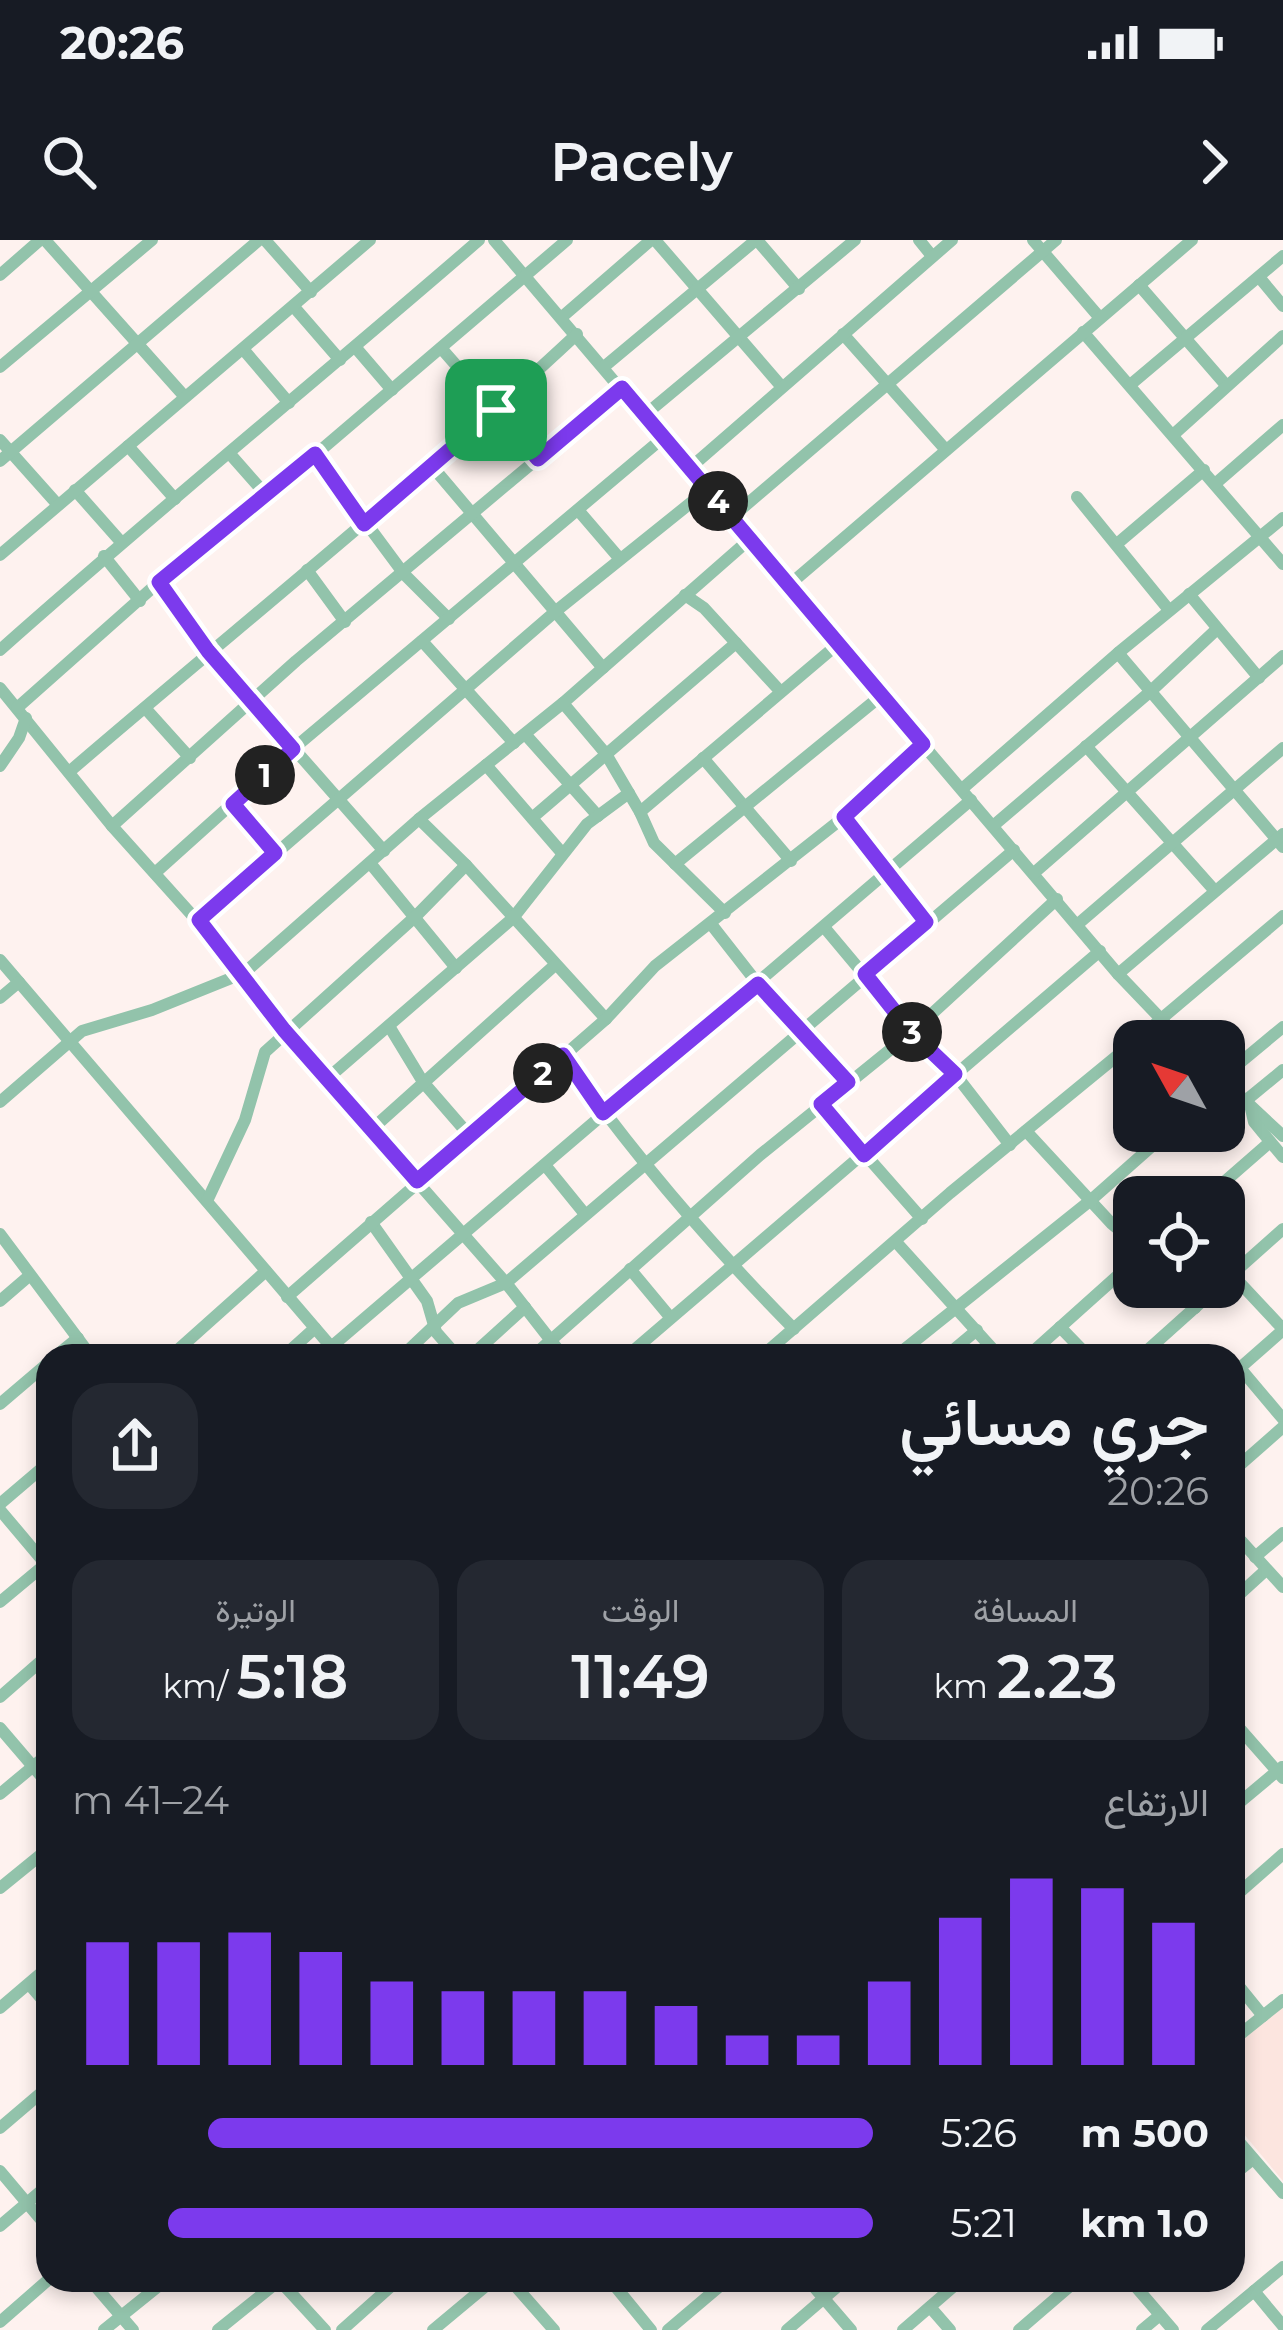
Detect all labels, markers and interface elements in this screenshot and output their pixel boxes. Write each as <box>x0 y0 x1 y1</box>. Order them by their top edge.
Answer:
text: 20:26 <box>60 15 184 70</box>
icon: search <box>36 129 102 195</box>
text: Pacely <box>550 129 733 195</box>
icon: forward <box>1181 129 1247 195</box>
pin <box>445 359 547 461</box>
icon: arrive <box>463 377 529 443</box>
pin: 4 <box>688 471 748 531</box>
text: 4 <box>707 481 729 521</box>
pin: 1 <box>235 745 295 805</box>
text: 1 <box>259 755 271 795</box>
pin: 3 <box>882 1002 942 1062</box>
text: 3 <box>902 1012 922 1052</box>
north arrow <box>1113 1020 1245 1152</box>
map controls <box>1113 1020 1245 1308</box>
pin: 2 <box>513 1043 573 1103</box>
text: 2 <box>533 1053 553 1093</box>
button: locate <box>1113 1176 1245 1308</box>
text: جري مسائي <box>899 1381 1209 1462</box>
button: share <box>72 1383 198 1509</box>
text: 20:26 <box>1107 1467 1209 1515</box>
text: الوتيرة <box>215 1590 296 1630</box>
text: الوقت <box>602 1590 679 1630</box>
text: المسافة <box>973 1590 1078 1630</box>
text: 5:18 <box>237 1640 348 1713</box>
text: 11:49 <box>571 1640 710 1713</box>
text: 2.23 <box>997 1640 1117 1713</box>
text: /km <box>163 1666 237 1706</box>
text: km <box>934 1666 997 1706</box>
text: 24–41 m <box>72 1776 229 1824</box>
text: الارتفاع <box>1103 1778 1209 1826</box>
text: 5:26 <box>941 2109 1017 2157</box>
text: 500 m <box>1081 2109 1209 2157</box>
text: 5:21 <box>950 2199 1017 2247</box>
text: 1.0 km <box>1080 2199 1209 2247</box>

